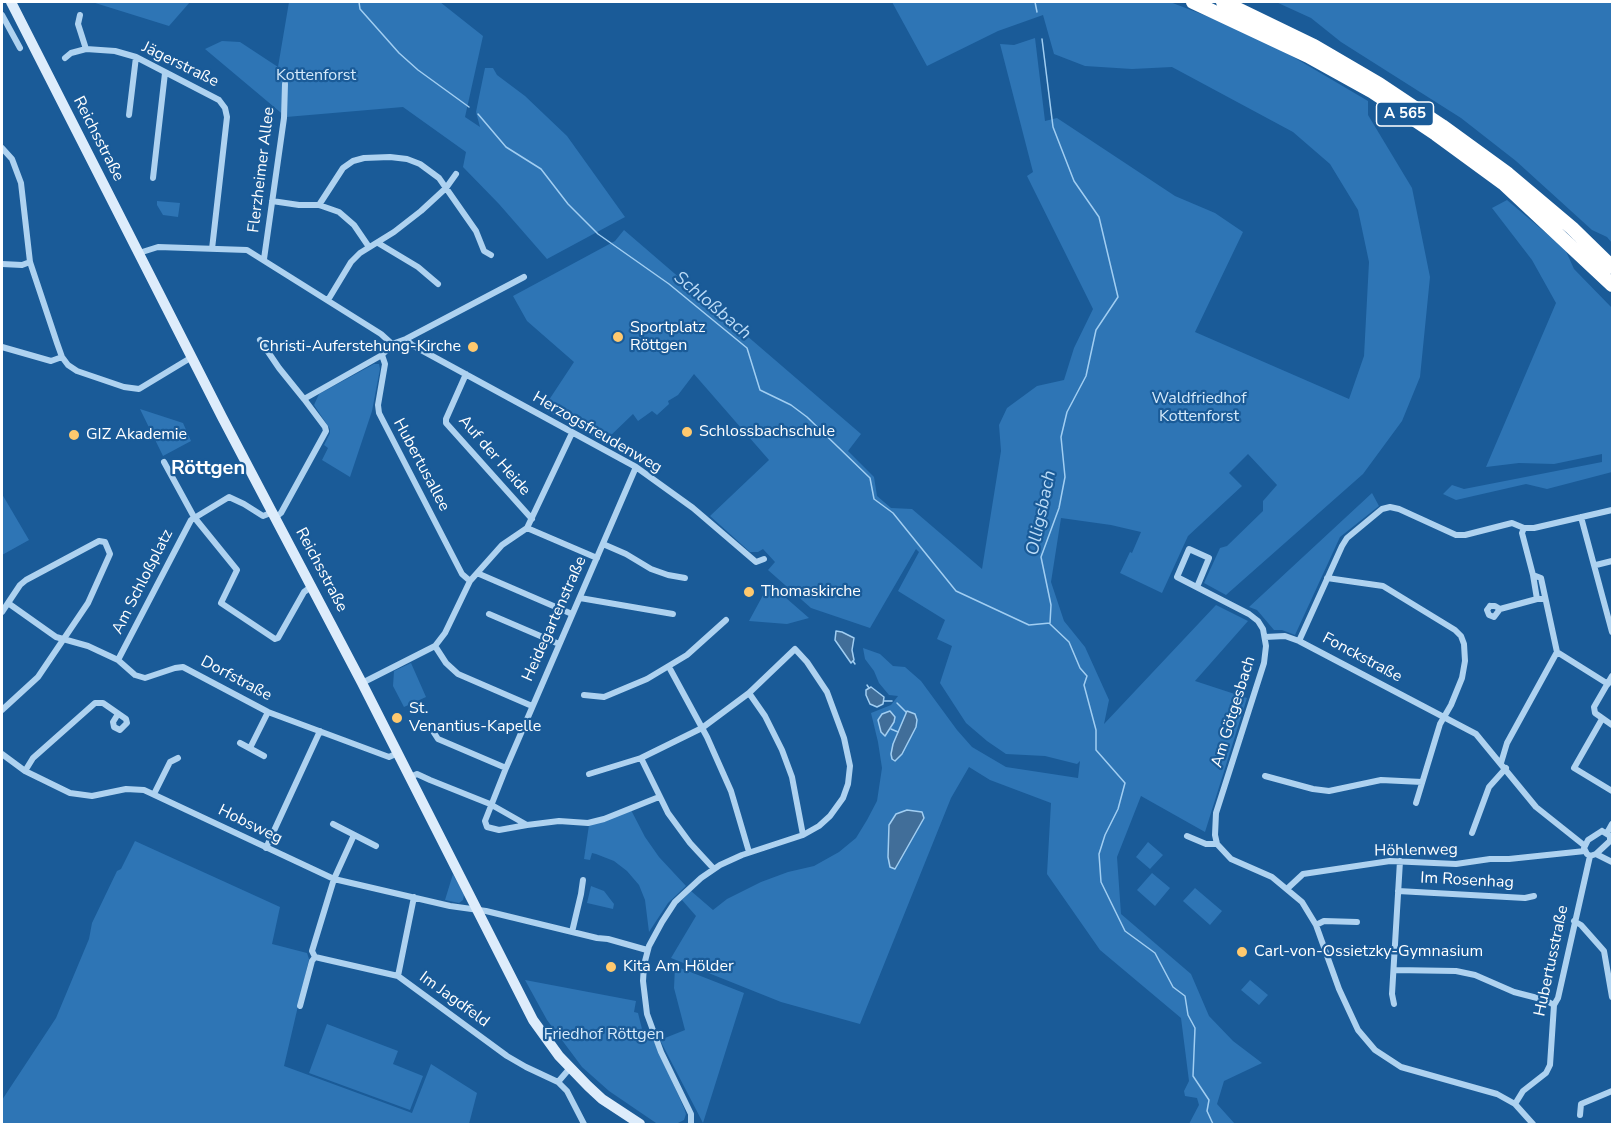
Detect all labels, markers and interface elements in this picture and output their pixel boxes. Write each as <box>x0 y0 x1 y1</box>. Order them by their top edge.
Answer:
street label: Jägerstraße <box>139 38 221 92</box>
park label: Kottenforst <box>276 66 356 86</box>
street label: Reichsstraße <box>68 93 128 185</box>
road number: A 565 <box>1376 102 1434 126</box>
street label: Flerzheimer Allee <box>245 106 279 234</box>
water label: Schloßbach <box>669 267 755 345</box>
place label: Sportplatz Röttgen <box>630 318 705 356</box>
marker: Sportplatz Röttgen <box>611 330 625 344</box>
place label: Christi-Auferstehung-Kirche <box>259 337 461 357</box>
marker: Christi-Auferstehung-Kirche <box>466 340 480 354</box>
street label: Herzogsfreudenweg <box>529 388 665 478</box>
park label: Waldfriedhof Kottenforst <box>1151 389 1247 427</box>
street label: Auf der Heide <box>454 412 534 500</box>
street label: Hubertusallee <box>389 415 453 515</box>
place label: Schlossbachschule <box>699 422 835 442</box>
place label: GIZ Akademie <box>86 425 187 445</box>
marker: Schlossbachschule <box>680 425 694 439</box>
marker: GIZ Akademie <box>67 428 81 442</box>
district label: Röttgen <box>171 457 245 481</box>
water label: Olligsbach <box>1022 468 1062 558</box>
street label: Reichsstraße <box>291 525 351 615</box>
street label: Am Schloßplatz <box>108 527 178 637</box>
street label: Heidegartenstraße <box>519 553 591 685</box>
place label: Thomaskirche <box>761 582 861 602</box>
marker: Thomaskirche <box>742 585 756 599</box>
street label: Fonckstraße <box>1319 629 1405 687</box>
street label: Dorfstraße <box>197 652 275 706</box>
street label: Am Götgesbach <box>1208 654 1260 770</box>
place label: St. Venantius-Kapelle <box>409 699 541 737</box>
marker: St. Venantius-Kapelle <box>390 711 404 725</box>
street label: Hobsweg <box>215 801 285 849</box>
street label: Höhlenweg <box>1374 841 1458 861</box>
street label: Im Rosenhag <box>1420 869 1514 893</box>
street label: Hubertusstraße <box>1531 904 1573 1018</box>
place label: Carl-von-Ossietzky-Gymnasium <box>1254 942 1483 962</box>
marker: Carl-von-Ossietzky-Gymnasium <box>1235 945 1249 959</box>
place label: Kita Am Hölder <box>623 957 734 977</box>
marker: Kita Am Hölder <box>604 960 618 974</box>
street label: Im Jagdfeld <box>415 968 493 1032</box>
park label: Friedhof Röttgen <box>544 1025 664 1045</box>

